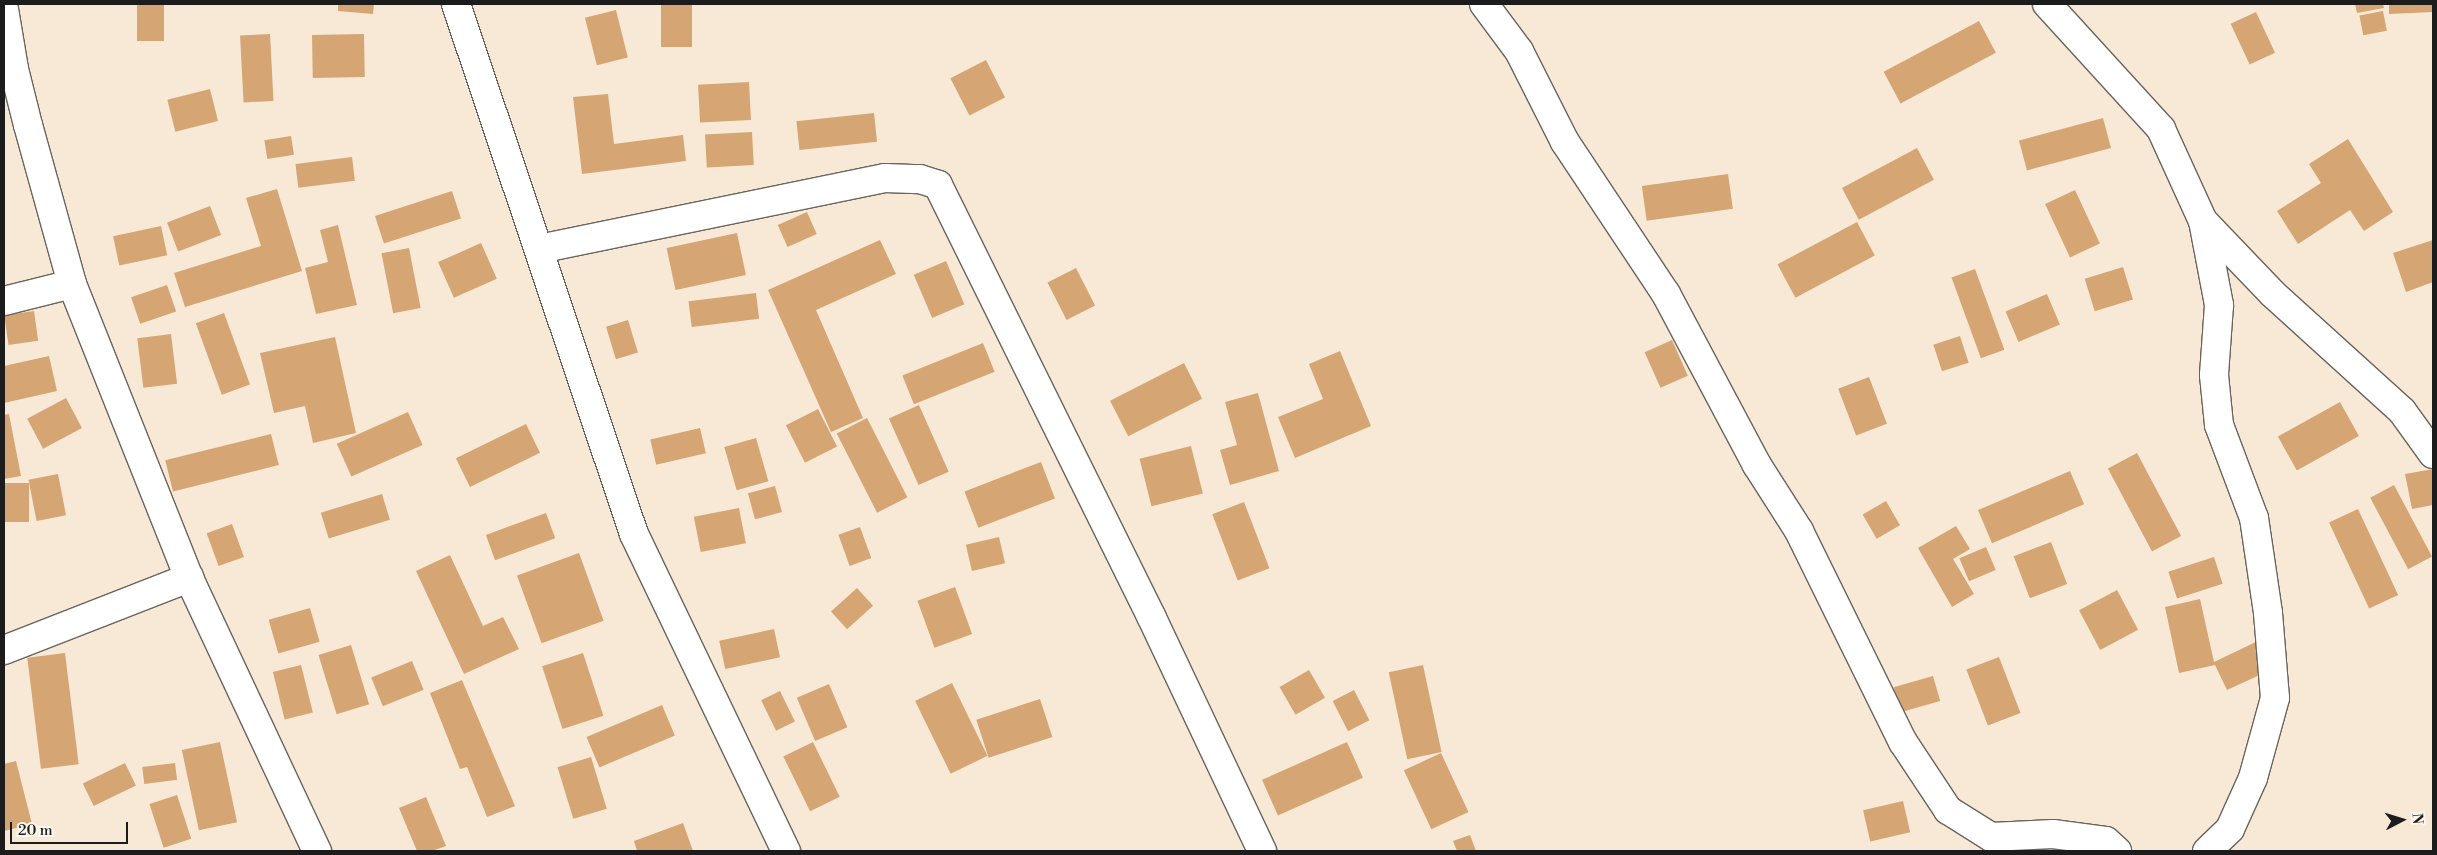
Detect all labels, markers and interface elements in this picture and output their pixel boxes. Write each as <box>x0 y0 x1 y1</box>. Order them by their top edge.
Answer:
north arrow <box>2377 795 2427 845</box>
scale bar <box>12 812 130 844</box>
text: N <box>2407 812 2426 825</box>
text: 20 m <box>18 821 53 840</box>

